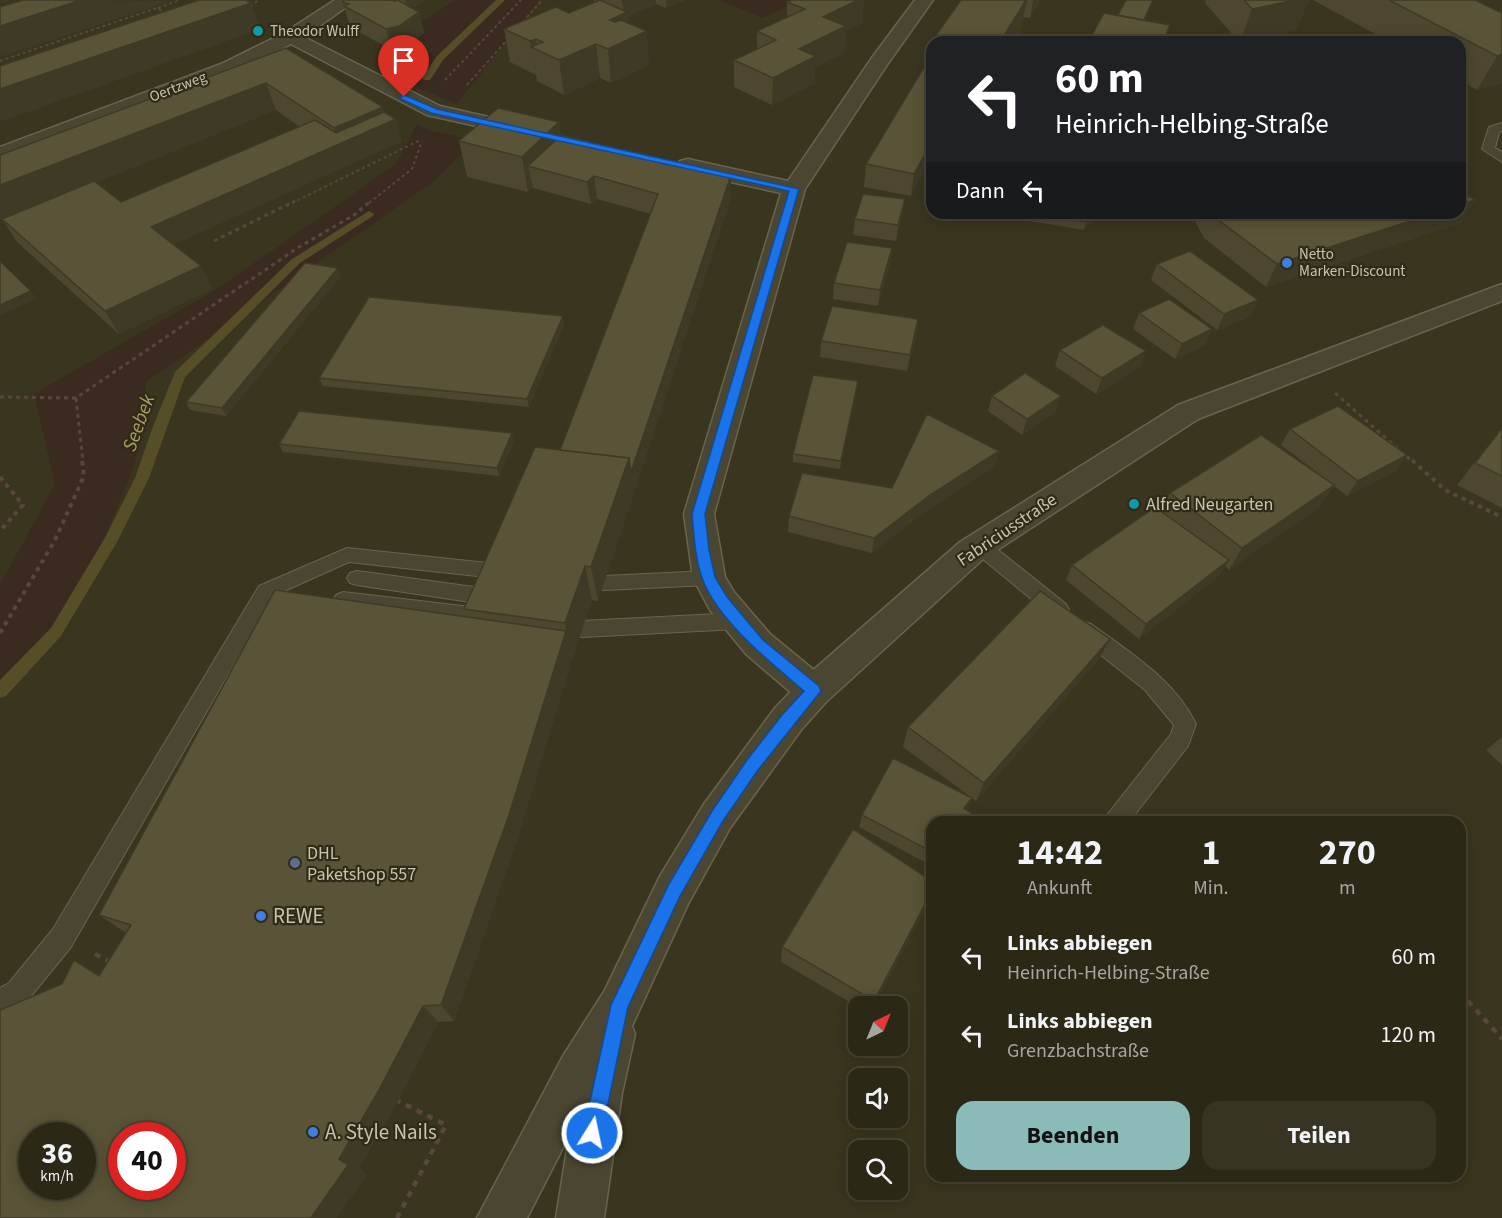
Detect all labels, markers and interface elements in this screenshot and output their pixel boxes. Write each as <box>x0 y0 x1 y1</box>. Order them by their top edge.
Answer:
place label: Theodor Wulff <box>270 21 360 42</box>
marker: Theodor Wulff <box>251 24 265 38</box>
pin <box>378 35 429 97</box>
icon: arrive <box>387 44 420 77</box>
text: 60 m <box>1055 49 1144 109</box>
icon: left <box>956 60 1034 138</box>
street label: Oertzweg <box>146 66 210 107</box>
text: Heinrich-Helbing-Straße <box>1055 105 1329 144</box>
icon: left <box>1017 174 1050 207</box>
text: Dann <box>956 175 1005 207</box>
place label: Netto Marken-Discount <box>1299 244 1405 282</box>
marker: Netto Marken-Discount <box>1280 256 1294 270</box>
water label: Seebek <box>116 390 162 456</box>
street label: Fabriciusstraße <box>952 487 1062 573</box>
place label: Alfred Neugarten <box>1146 492 1273 517</box>
marker: Alfred Neugarten <box>1127 497 1141 511</box>
text: 14:42 <box>1016 827 1103 878</box>
text: 1 <box>1201 827 1220 878</box>
text: 270 <box>1319 827 1376 878</box>
place label: DHL Paketshop 557 <box>307 841 416 887</box>
marker: DHL Paketshop 557 <box>288 856 302 870</box>
text: Ankunft <box>1027 874 1092 902</box>
text: Min. <box>1193 874 1229 902</box>
text: m <box>1339 874 1356 902</box>
place label: REWE <box>273 901 324 931</box>
marker: REWE <box>254 909 268 923</box>
text: Links abbiegen <box>1007 927 1153 959</box>
icon: left <box>956 941 989 974</box>
text: 60 m <box>1391 941 1436 973</box>
text: Heinrich-Helbing-Straße <box>1007 959 1210 987</box>
north arrow <box>848 996 908 1056</box>
map controls <box>848 996 908 1200</box>
text: Links abbiegen <box>1007 1005 1153 1037</box>
icon: left <box>956 1019 989 1052</box>
text: 120 m <box>1381 1019 1436 1051</box>
text: Grenzbachstraße <box>1007 1037 1149 1065</box>
button: sound <box>848 1068 908 1128</box>
position arrow <box>560 1101 624 1165</box>
button: Beenden <box>956 1101 1190 1170</box>
button: Teilen <box>1202 1101 1436 1170</box>
place label: A. Style Nails <box>325 1117 437 1147</box>
speed limit sign: 40 <box>108 1122 186 1200</box>
marker: A. Style Nails <box>306 1125 320 1139</box>
text: 36 <box>41 1132 73 1175</box>
button: search <box>848 1140 908 1200</box>
text: km/h <box>40 1166 74 1187</box>

